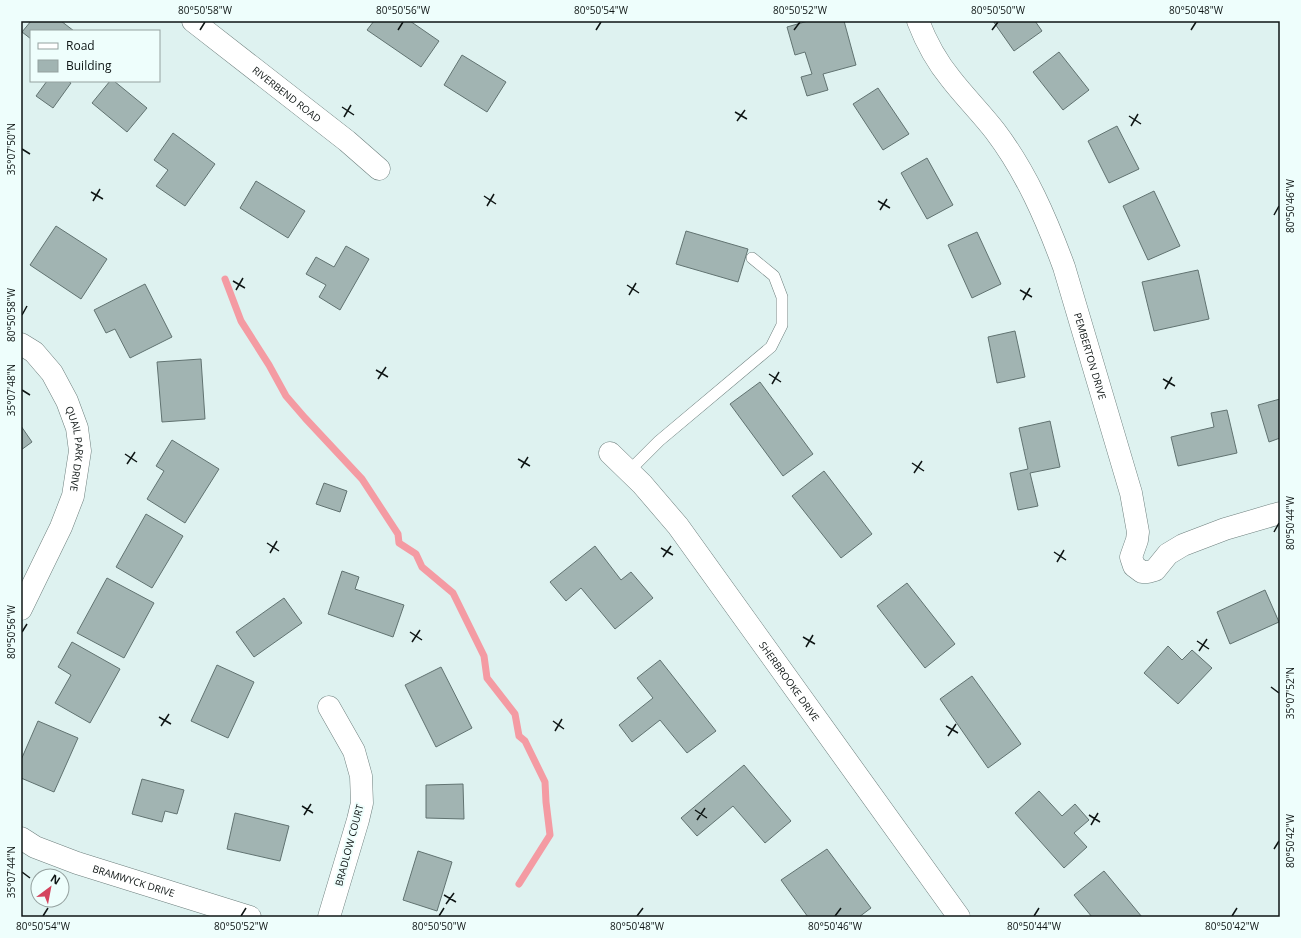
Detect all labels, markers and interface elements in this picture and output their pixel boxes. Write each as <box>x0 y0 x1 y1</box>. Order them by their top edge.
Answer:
text: 80°50'58"W <box>178 3 233 17</box>
text: 80°50'56"W <box>376 3 431 17</box>
text: 80°50'54"W <box>574 3 629 17</box>
text: 80°50'52"W <box>773 3 828 17</box>
text: 80°50'50"W <box>971 3 1026 17</box>
text: 80°50'48"W <box>1169 3 1224 17</box>
legend <box>30 30 160 82</box>
text: Road <box>66 37 95 54</box>
text: Building <box>66 57 112 74</box>
street label: RIVERBEND ROAD <box>250 63 324 125</box>
text: 35°07'50"N <box>4 123 18 175</box>
text: 80°50'46"W <box>1283 178 1297 233</box>
text: 80°50'58"W <box>4 287 18 342</box>
street label: PEMBERTON DRIVE <box>1071 311 1110 401</box>
text: 35°07'48"N <box>4 364 18 416</box>
street label: QUAIL PARK DRIVE <box>62 404 87 492</box>
text: 80°50'44"W <box>1283 495 1297 550</box>
text: 80°50'56"W <box>4 604 18 659</box>
street label: SHERBROOKE DRIVE <box>756 639 823 724</box>
text: 35°07'52"N <box>1283 667 1297 719</box>
street label: BRADLOW COURT <box>331 802 367 887</box>
text: 80°50'42"W <box>1283 813 1297 868</box>
text: 35°07'44"N <box>4 846 18 898</box>
street label: BRAMWYCK DRIVE <box>91 861 177 900</box>
north arrow <box>30 868 70 908</box>
text: N <box>48 870 63 888</box>
text: 80°50'54"W <box>16 919 71 933</box>
text: 80°50'52"W <box>214 919 269 933</box>
text: 80°50'50"W <box>412 919 467 933</box>
text: 80°50'48"W <box>610 919 665 933</box>
text: 80°50'46"W <box>808 919 863 933</box>
text: 80°50'44"W <box>1007 919 1062 933</box>
text: 80°50'42"W <box>1205 919 1260 933</box>

